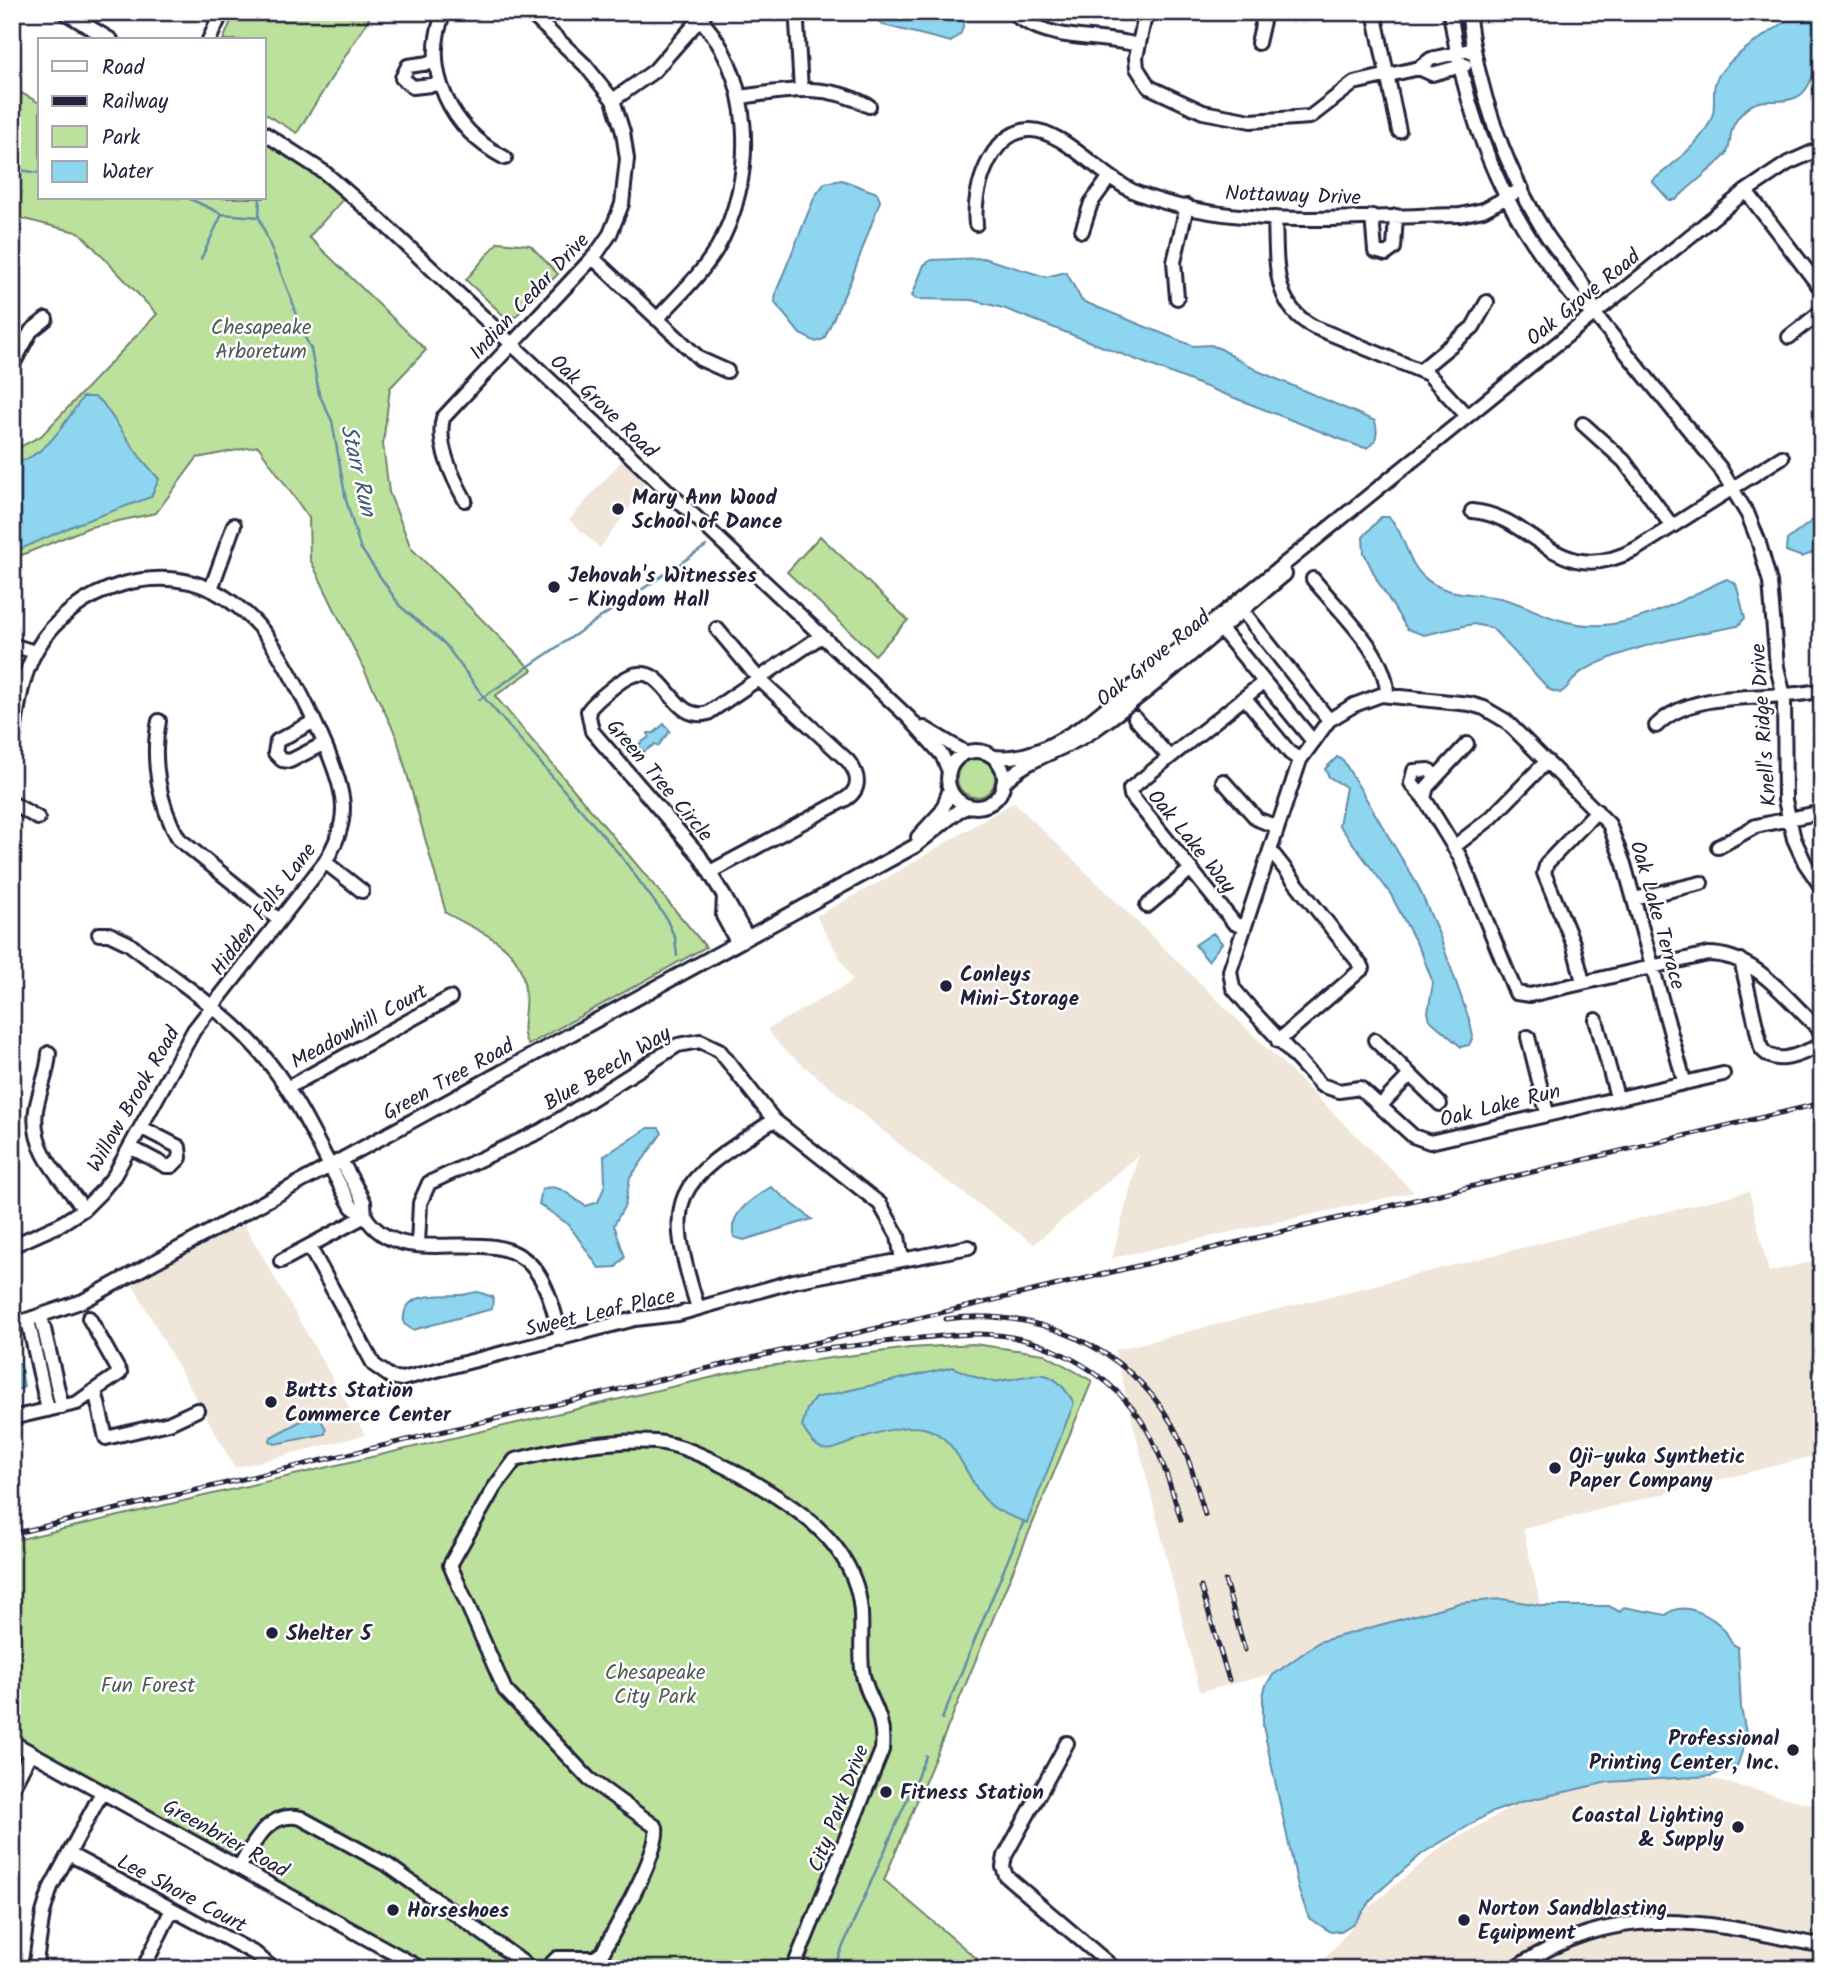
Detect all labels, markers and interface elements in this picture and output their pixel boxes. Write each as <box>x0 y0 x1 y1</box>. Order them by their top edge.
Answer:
legend <box>38 38 266 200</box>
text: Road <box>102 52 145 85</box>
text: Railway <box>102 86 168 119</box>
text: Park <box>102 122 140 155</box>
text: Water <box>102 156 154 189</box>
street label: Nottaway Drive <box>1224 178 1362 215</box>
street label: Indian Cedar Drive <box>462 225 599 368</box>
street label: Oak Grove Road <box>1519 241 1649 355</box>
park label: Chesapeake Arboretum <box>211 312 312 369</box>
street label: Oak Grove Road <box>541 347 665 468</box>
water label: Starr Run <box>329 421 385 522</box>
place label: Mary Ann Wood School of Dance <box>632 482 782 539</box>
marker: Mary Ann Wood School of Dance <box>610 501 626 517</box>
place label: Jehovah's Witnesses - Kingdom Hall <box>568 560 757 617</box>
marker: Jehovah's Witnesses - Kingdom Hall <box>546 579 562 595</box>
street label: Oak Grove Road <box>1089 602 1219 716</box>
street label: Knell's Ridge Drive <box>1742 642 1787 807</box>
street label: Green Tree Circle <box>597 712 721 850</box>
street label: Oak Lake Way <box>1138 783 1243 901</box>
street label: Hidden Falls Lane <box>203 836 326 984</box>
street label: Oak Lake Terrace <box>1620 837 1694 994</box>
place label: Conleys Mini-Storage <box>960 959 1079 1016</box>
street label: Meadowhill Court <box>285 976 435 1079</box>
marker: Conleys Mini-Storage <box>938 978 954 994</box>
street label: Blue Beech Way <box>538 1018 678 1120</box>
street label: Willow Brook Road <box>79 1020 190 1179</box>
street label: Green Tree Road <box>377 1030 521 1130</box>
street label: Oak Lake Run <box>1436 1075 1564 1137</box>
street label: Sweet Leaf Place <box>522 1280 679 1347</box>
place label: Butts Station Commerce Center <box>285 1375 452 1432</box>
marker: Butts Station Commerce Center <box>263 1394 279 1410</box>
place label: Oji-yuka Synthetic Paper Company <box>1569 1441 1745 1498</box>
marker: Oji-yuka Synthetic Paper Company <box>1547 1460 1563 1476</box>
place label: Shelter 5 <box>286 1618 374 1651</box>
marker: Shelter 5 <box>264 1625 280 1641</box>
park label: Chesapeake City Park <box>605 1657 706 1714</box>
park label: Fun Forest <box>101 1670 196 1703</box>
place label: Professional Printing Center, Inc. <box>1589 1723 1779 1780</box>
street label: City Park Drive <box>800 1739 879 1877</box>
marker: Professional Printing Center, Inc. <box>1785 1742 1801 1758</box>
place label: Fitness Station <box>900 1777 1044 1810</box>
marker: Fitness Station <box>878 1784 894 1800</box>
street label: Greenbrier Road <box>156 1791 295 1888</box>
place label: Coastal Lighting & Supply <box>1572 1800 1724 1857</box>
marker: Coastal Lighting & Supply <box>1730 1819 1746 1835</box>
street label: Lee Shore Court <box>111 1846 253 1943</box>
place label: Norton Sandblasting Equipment <box>1478 1893 1667 1950</box>
place label: Horseshoes <box>407 1895 509 1928</box>
marker: Horseshoes <box>385 1902 401 1918</box>
marker: Norton Sandblasting Equipment <box>1456 1912 1472 1928</box>

